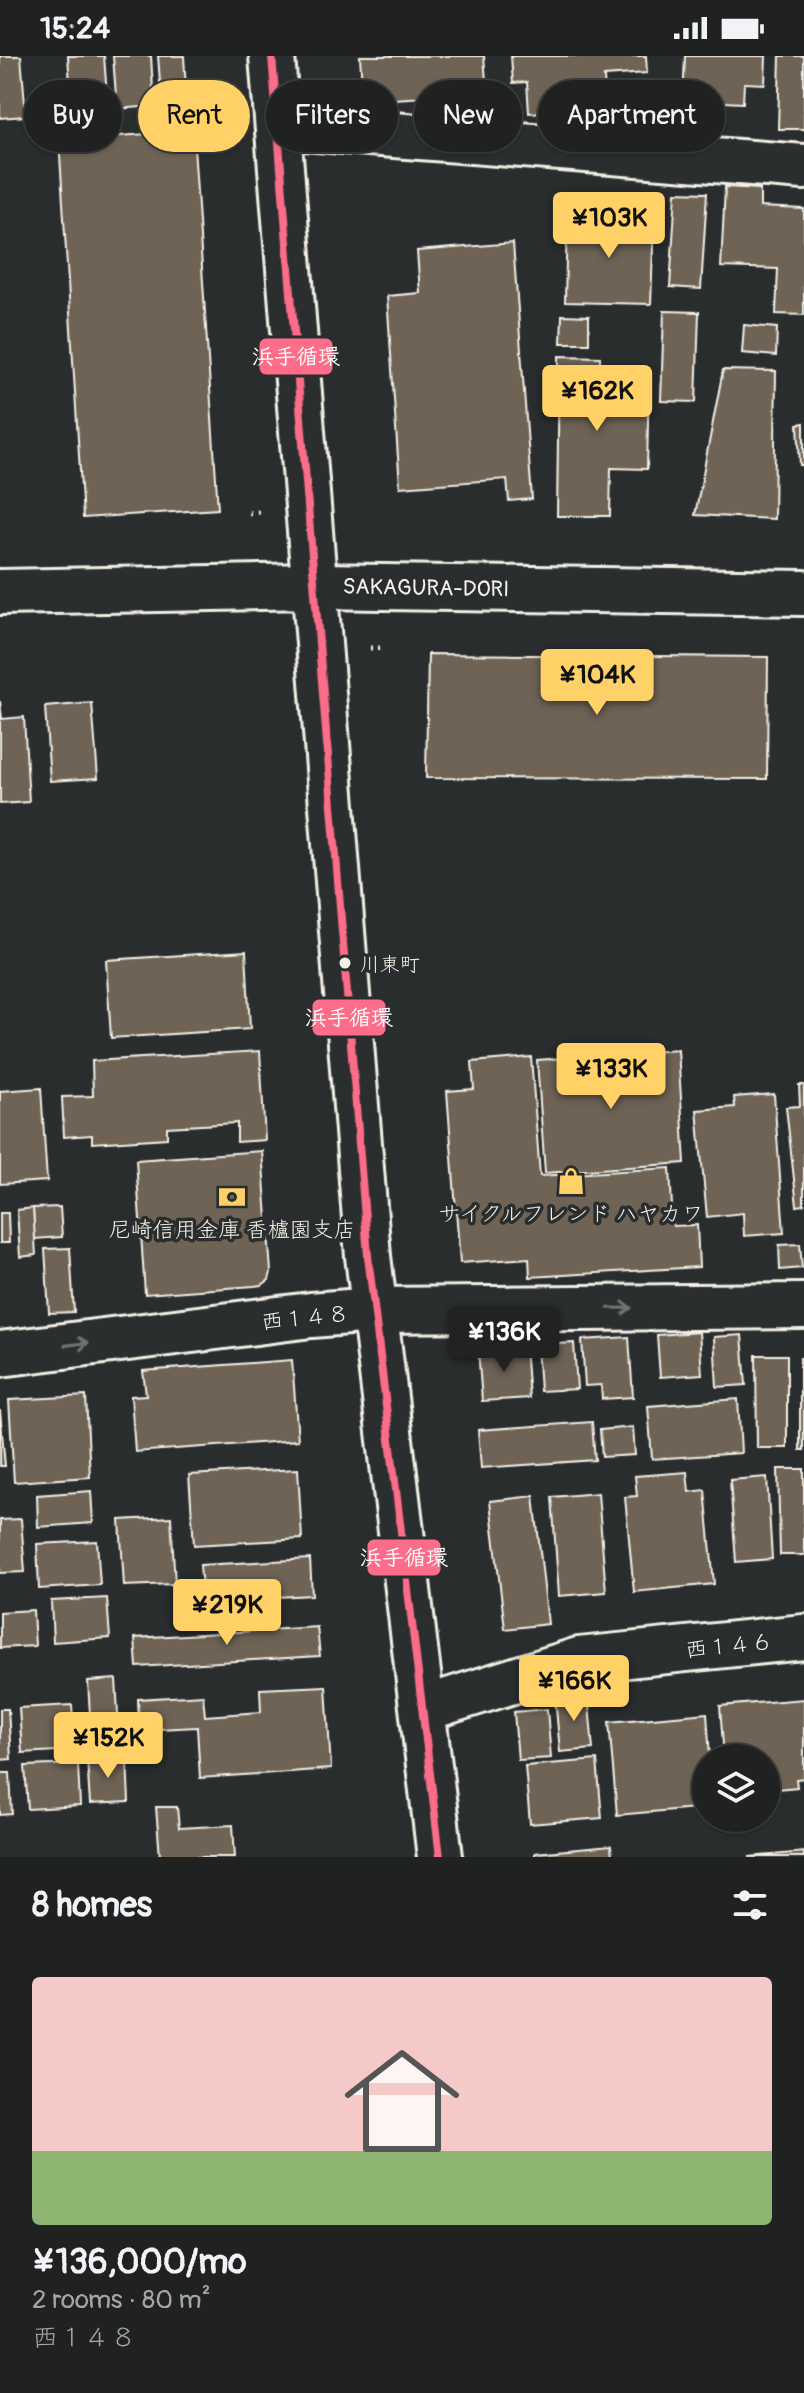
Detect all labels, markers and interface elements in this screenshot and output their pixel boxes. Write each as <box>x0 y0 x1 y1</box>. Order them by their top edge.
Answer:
text: 15:24 <box>40 10 110 47</box>
chip: Buy <box>24 80 122 152</box>
chip: Rent <box>138 80 250 152</box>
chip: Filters <box>266 80 398 152</box>
chip: New <box>414 80 522 152</box>
chip: Apartment <box>538 80 725 152</box>
pin: ¥103K <box>553 192 665 260</box>
text: ¥103K <box>571 202 647 234</box>
line badge: 浜手循環 <box>258 337 334 376</box>
text: 浜手循環 <box>252 343 340 371</box>
pin: ¥162K <box>541 365 653 433</box>
text: ¥162K <box>560 375 634 407</box>
street label: SAKAGURA-DORI <box>342 573 510 603</box>
pin: ¥104K <box>541 649 653 717</box>
text: ¥104K <box>559 659 635 691</box>
place label: 川東町 <box>360 952 420 977</box>
marker: 川東町 <box>337 955 353 971</box>
line badge: 浜手循環 <box>311 998 387 1037</box>
text: 浜手循環 <box>305 1004 393 1032</box>
pin: ¥133K <box>555 1043 667 1111</box>
text: ¥133K <box>575 1053 647 1085</box>
shop icon: サイクルフレンド ハヤカワ <box>556 1166 586 1196</box>
bank icon: 尼崎信用金庫 香櫨園支店 <box>217 1182 247 1212</box>
place label: サイクルフレンド ハヤカワ <box>438 1200 704 1228</box>
place label: 尼崎信用金庫 香櫨園支店 <box>109 1216 355 1244</box>
street label: 西１４８ <box>260 1299 350 1337</box>
one-way arrow <box>606 1300 633 1315</box>
pin: ¥136K <box>448 1306 560 1374</box>
text: ¥136K <box>467 1316 541 1348</box>
one-way arrow <box>64 1337 90 1352</box>
line badge: 浜手循環 <box>366 1538 442 1577</box>
text: 浜手循環 <box>360 1544 448 1572</box>
pin: ¥219K <box>171 1579 283 1647</box>
text: ¥219K <box>191 1589 263 1621</box>
street label: 西１４６ <box>684 1627 774 1665</box>
pin: ¥166K <box>518 1655 630 1723</box>
text: ¥166K <box>537 1665 611 1697</box>
pin: ¥152K <box>52 1712 164 1780</box>
text: ¥152K <box>72 1722 144 1754</box>
map controls <box>692 1744 780 1832</box>
button: layers <box>692 1744 780 1832</box>
icon: filters <box>728 1883 772 1927</box>
text: 8 homes <box>32 1884 152 1927</box>
icon: home <box>330 2029 474 2173</box>
text: ¥136,000/mo <box>32 2241 247 2284</box>
text: 2 rooms · 80 m² <box>32 2284 211 2316</box>
text: 西１４８ <box>32 2322 136 2354</box>

